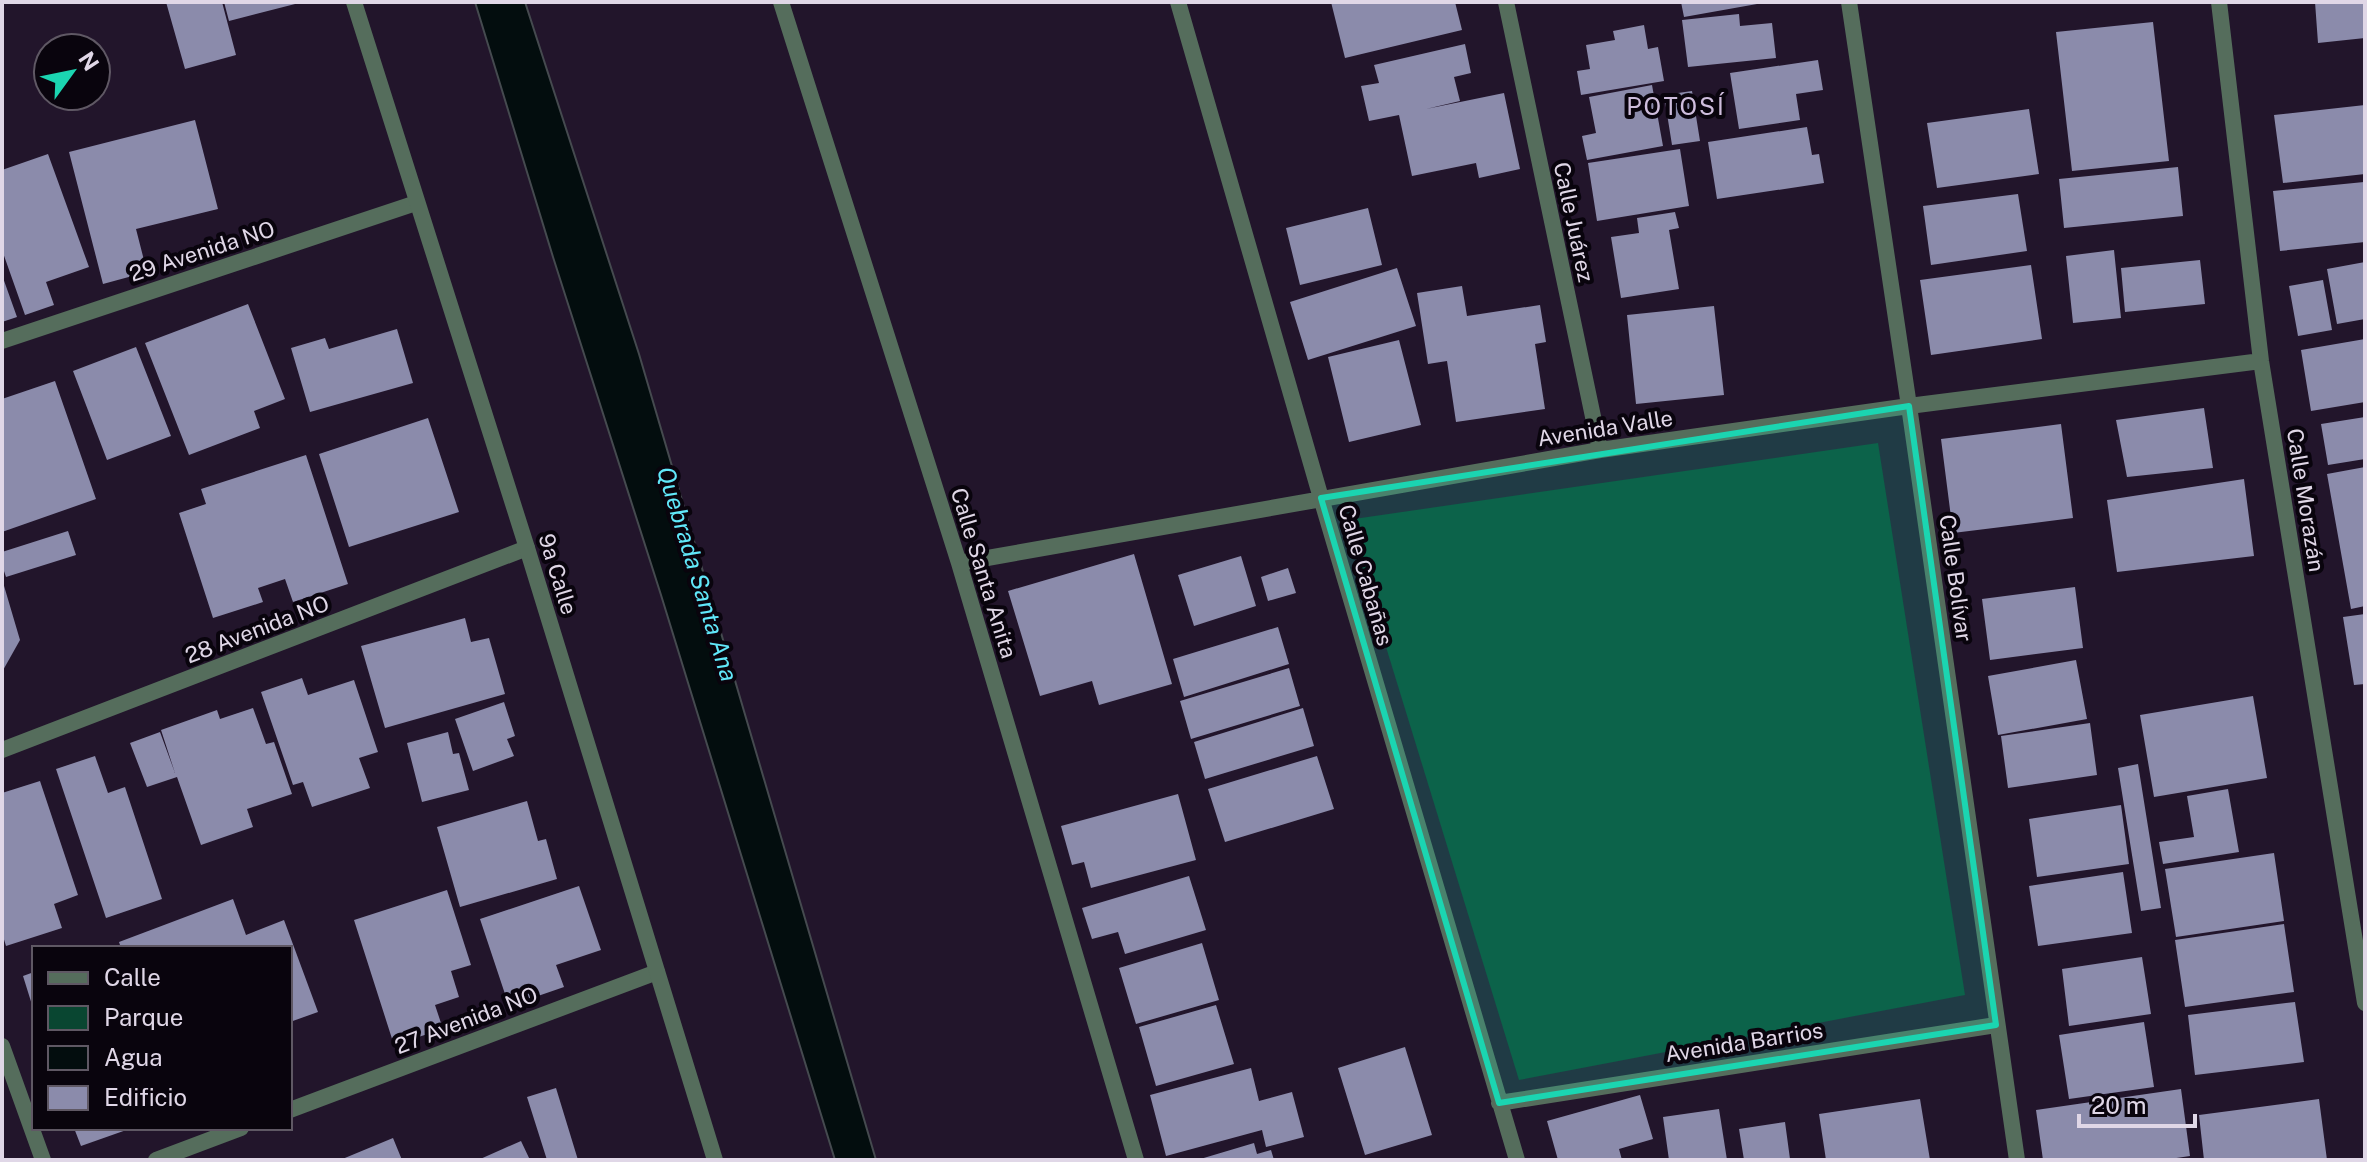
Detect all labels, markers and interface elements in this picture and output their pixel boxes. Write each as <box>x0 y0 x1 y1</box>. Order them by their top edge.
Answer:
north arrow <box>32 32 112 112</box>
text: N <box>73 47 104 75</box>
district label: POTOSÍ <box>1626 92 1726 120</box>
street label: Calle Juárez <box>1549 160 1599 284</box>
street label: 29 Avenida NO <box>126 215 278 287</box>
street label: Avenida Valle <box>1535 404 1675 452</box>
street label: Calle Morazán <box>2282 426 2330 574</box>
water label: Quebrada Santa Ana <box>652 463 744 684</box>
street label: Calle Santa Anita <box>946 485 1022 661</box>
street label: Calle Cabañas <box>1333 502 1399 648</box>
street label: Calle Bolívar <box>1934 513 1978 643</box>
street label: 9a Calle <box>533 530 583 618</box>
street label: 28 Avenida NO <box>181 590 333 668</box>
legend <box>32 946 292 1130</box>
text: Calle <box>104 963 161 991</box>
street label: 27 Avenida NO <box>391 981 541 1059</box>
text: Parque <box>104 1003 183 1031</box>
street label: Avenida Barrios <box>1663 1017 1825 1067</box>
text: Agua <box>104 1043 162 1071</box>
scale bar <box>2079 1078 2195 1128</box>
text: Edificio <box>104 1083 187 1111</box>
text: 20 m <box>2091 1091 2147 1119</box>

